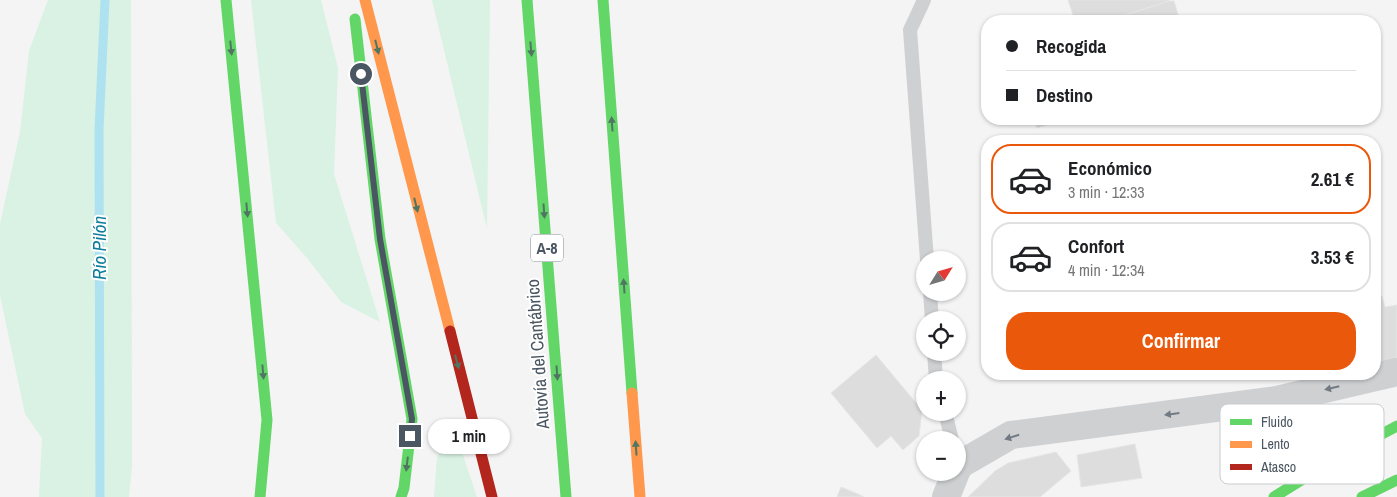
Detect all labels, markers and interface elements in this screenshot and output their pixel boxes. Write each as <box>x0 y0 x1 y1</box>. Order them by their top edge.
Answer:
text: Recogida <box>1036 33 1106 59</box>
one-way arrow <box>373 40 381 55</box>
one-way arrow <box>227 41 235 57</box>
one-way arrow <box>528 41 536 57</box>
route start <box>350 63 372 85</box>
text: Destino <box>1036 82 1093 108</box>
one-way arrow <box>608 116 616 132</box>
text: Económico <box>1068 155 1152 181</box>
icon: car <box>1008 157 1053 202</box>
text: 2.61 € <box>1311 166 1354 192</box>
text: 3 min · 12:33 <box>1068 181 1145 203</box>
one-way arrow <box>412 197 420 212</box>
one-way arrow <box>243 202 251 218</box>
one-way arrow <box>541 203 549 219</box>
water label: Río Pilón <box>86 216 112 280</box>
text: Confort <box>1068 233 1124 259</box>
road number: A-8 <box>531 234 563 262</box>
icon: car <box>1008 235 1053 280</box>
text: 3.53 € <box>1311 244 1354 270</box>
north arrow <box>916 251 966 301</box>
map controls <box>916 251 966 481</box>
text: 4 min · 12:34 <box>1068 259 1145 281</box>
street label: Autovía del Cantábrico <box>520 278 555 431</box>
one-way arrow <box>620 278 628 294</box>
button: locate <box>916 311 966 361</box>
button: Confirmar <box>1006 312 1356 370</box>
one-way arrow <box>453 355 461 370</box>
one-way arrow <box>259 364 267 380</box>
one-way arrow <box>553 365 561 381</box>
button: + <box>916 371 966 421</box>
one-way arrow <box>1325 384 1340 392</box>
legend <box>1220 404 1384 484</box>
one-way arrow <box>1164 410 1180 418</box>
text: Fluido <box>1261 413 1293 431</box>
callout: 1 min <box>428 418 510 454</box>
route end <box>399 425 421 447</box>
text: 1 min <box>452 425 486 447</box>
button: − <box>916 431 966 481</box>
one-way arrow <box>1004 433 1019 441</box>
text: Lento <box>1261 435 1290 453</box>
one-way arrow <box>632 440 640 456</box>
one-way arrow <box>403 456 411 472</box>
text: Atasco <box>1260 458 1296 476</box>

